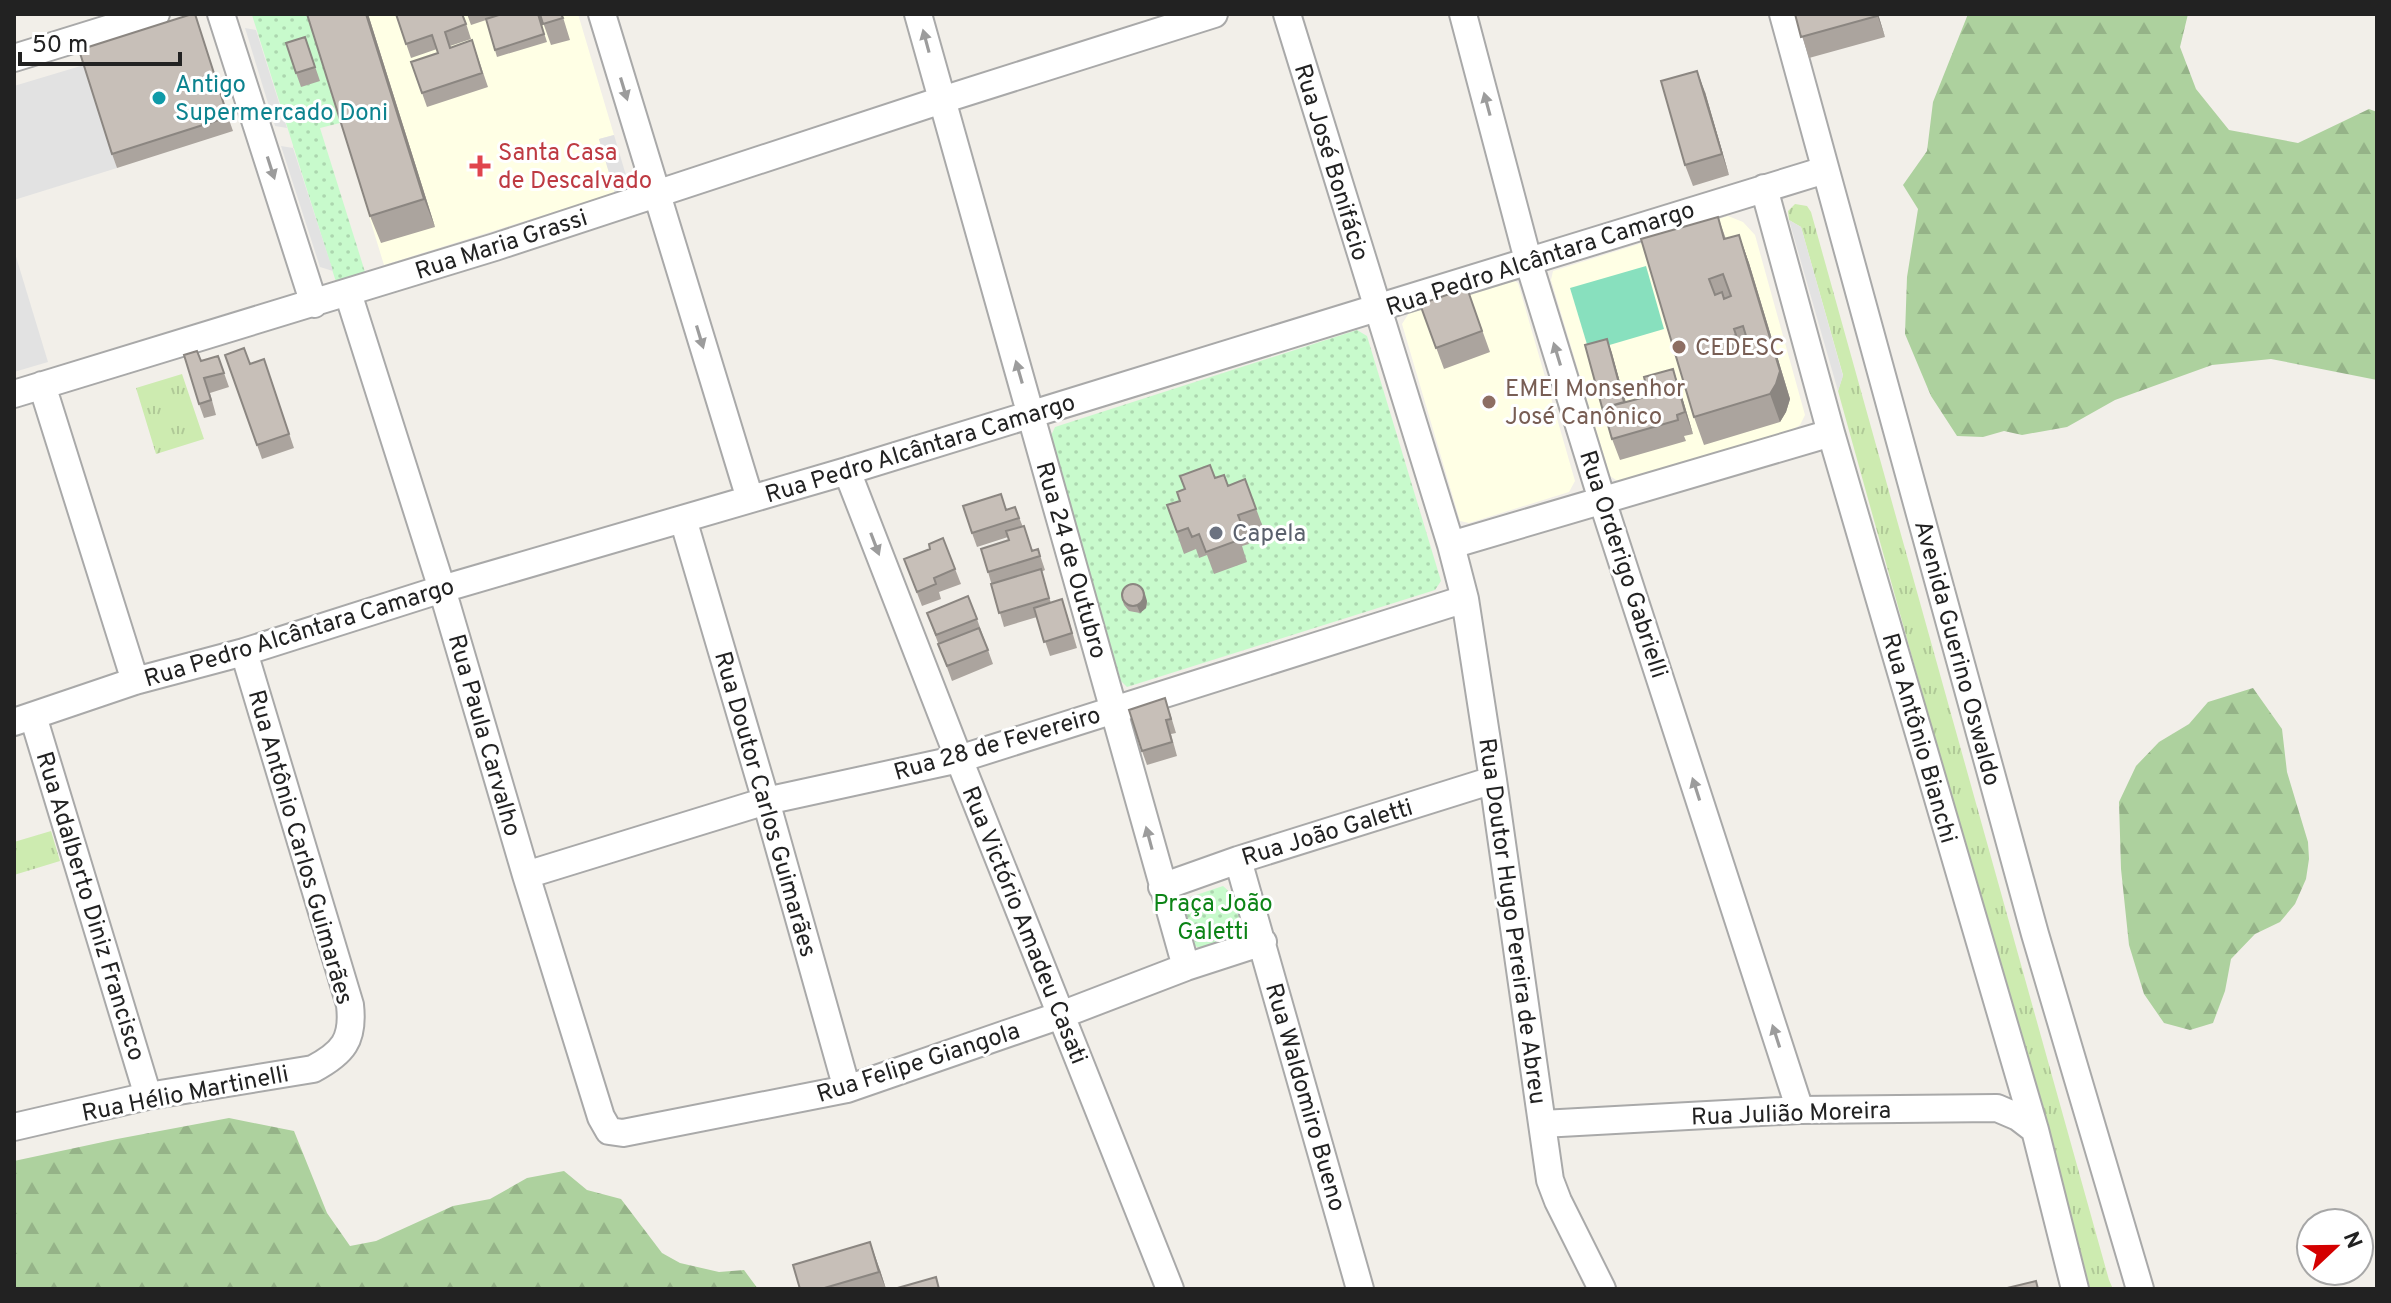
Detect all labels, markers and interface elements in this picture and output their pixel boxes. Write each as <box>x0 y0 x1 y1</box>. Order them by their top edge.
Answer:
scale bar <box>20 16 180 66</box>
one-way arrow <box>919 28 931 53</box>
text: 50 m <box>32 31 88 61</box>
street label: Rua José Bonifácio <box>1286 60 1374 265</box>
place label: Antigo Supermercado Doni <box>175 71 388 129</box>
one-way arrow <box>618 77 631 101</box>
marker: Antigo Supermercado Doni <box>150 89 168 107</box>
one-way arrow <box>1480 92 1492 117</box>
place label: Santa Casa de Descalvado <box>498 139 652 197</box>
marker: Santa Casa de Descalvado <box>469 155 491 177</box>
one-way arrow <box>265 157 278 181</box>
street label: Rua Pedro Alcântara Camargo <box>1382 196 1699 324</box>
street label: Rua Maria Grassi <box>412 204 591 288</box>
one-way arrow <box>694 326 707 350</box>
place label: CEDESC <box>1695 334 1785 364</box>
marker: CEDESC <box>1670 338 1688 356</box>
one-way arrow <box>1550 342 1563 366</box>
one-way arrow <box>1012 360 1024 385</box>
place label: EMEI Monsenhor José Canônico <box>1505 375 1685 433</box>
street label: Rua Pedro Alcântara Camargo <box>762 388 1079 511</box>
marker: EMEI Monsenhor José Canônico <box>1480 393 1498 411</box>
street label: Rua Orderigo Gabrielli <box>1571 447 1673 682</box>
street label: Rua 24 de Outubro <box>1028 459 1112 662</box>
street label: Avenida Guerino Oswaldo <box>1906 517 2006 790</box>
place label: Capela <box>1232 520 1306 550</box>
marker: Capela <box>1207 524 1225 542</box>
one-way arrow <box>869 532 882 556</box>
street label: Rua Pedro Alcântara Camargo <box>141 572 458 695</box>
street label: Rua Antônio Bianchi <box>1874 630 1962 847</box>
street label: Rua Paula Carvalho <box>440 631 526 840</box>
street label: Rua Doutor Carlos Guimarães <box>706 648 822 961</box>
street label: Rua Antônio Carlos Guimarães <box>240 687 358 1008</box>
street label: Rua 28 de Fevereiro <box>891 701 1104 789</box>
street label: Rua Doutor Hugo Pereira de Abreu <box>1470 736 1552 1106</box>
street label: Rua Adalberto Diniz Francisco <box>28 748 150 1065</box>
one-way arrow <box>1689 776 1702 800</box>
street label: Rua Victório Amadeu Casati <box>954 782 1093 1069</box>
street label: Rua João Galetti <box>1238 794 1417 874</box>
one-way arrow <box>1142 826 1155 850</box>
park label: Praça João Galetti <box>1153 890 1273 948</box>
street label: Rua Waldomiro Bueno <box>1257 980 1351 1215</box>
street label: Rua Felipe Giangola <box>813 1017 1024 1111</box>
one-way arrow <box>1769 1024 1781 1048</box>
street label: Rua Hélio Martinelli <box>79 1060 291 1130</box>
street label: Rua Julião Moreira <box>1691 1097 1892 1133</box>
north arrow <box>2295 1207 2375 1287</box>
text: N <box>2336 1228 2367 1253</box>

